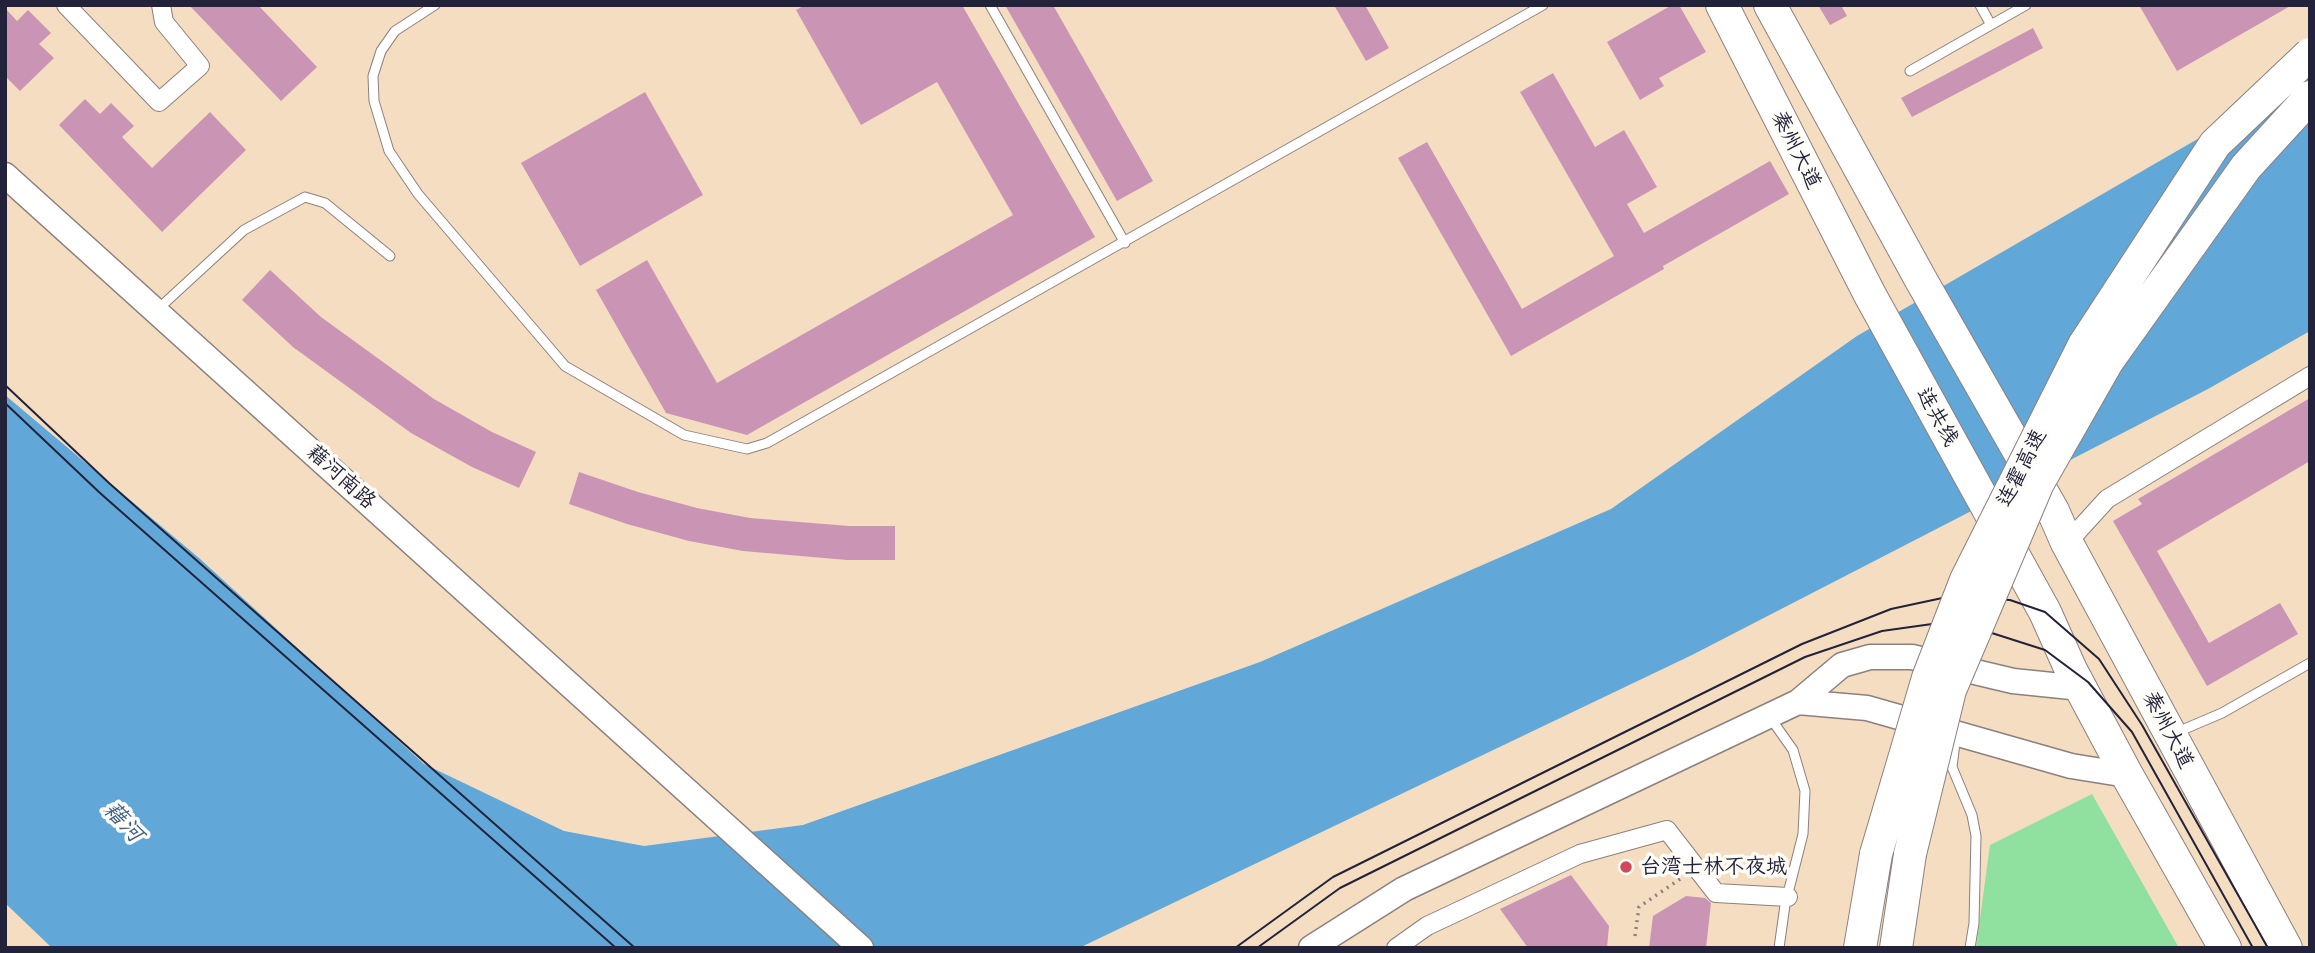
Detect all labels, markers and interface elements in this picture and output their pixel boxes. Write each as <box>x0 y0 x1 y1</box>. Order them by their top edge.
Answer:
street label: 秦州大道 <box>1766 107 1826 193</box>
street label: 连共线 <box>1911 383 1963 451</box>
street label: 连霍高速 <box>1992 425 2052 511</box>
street label: 藉河南路 <box>301 440 381 514</box>
street label: 秦州大道 <box>2137 687 2199 773</box>
water label: 藉河 <box>97 796 149 848</box>
place label: 台湾士林不夜城 <box>1640 854 1787 880</box>
marker: 台湾士林不夜城 <box>1618 859 1634 875</box>

